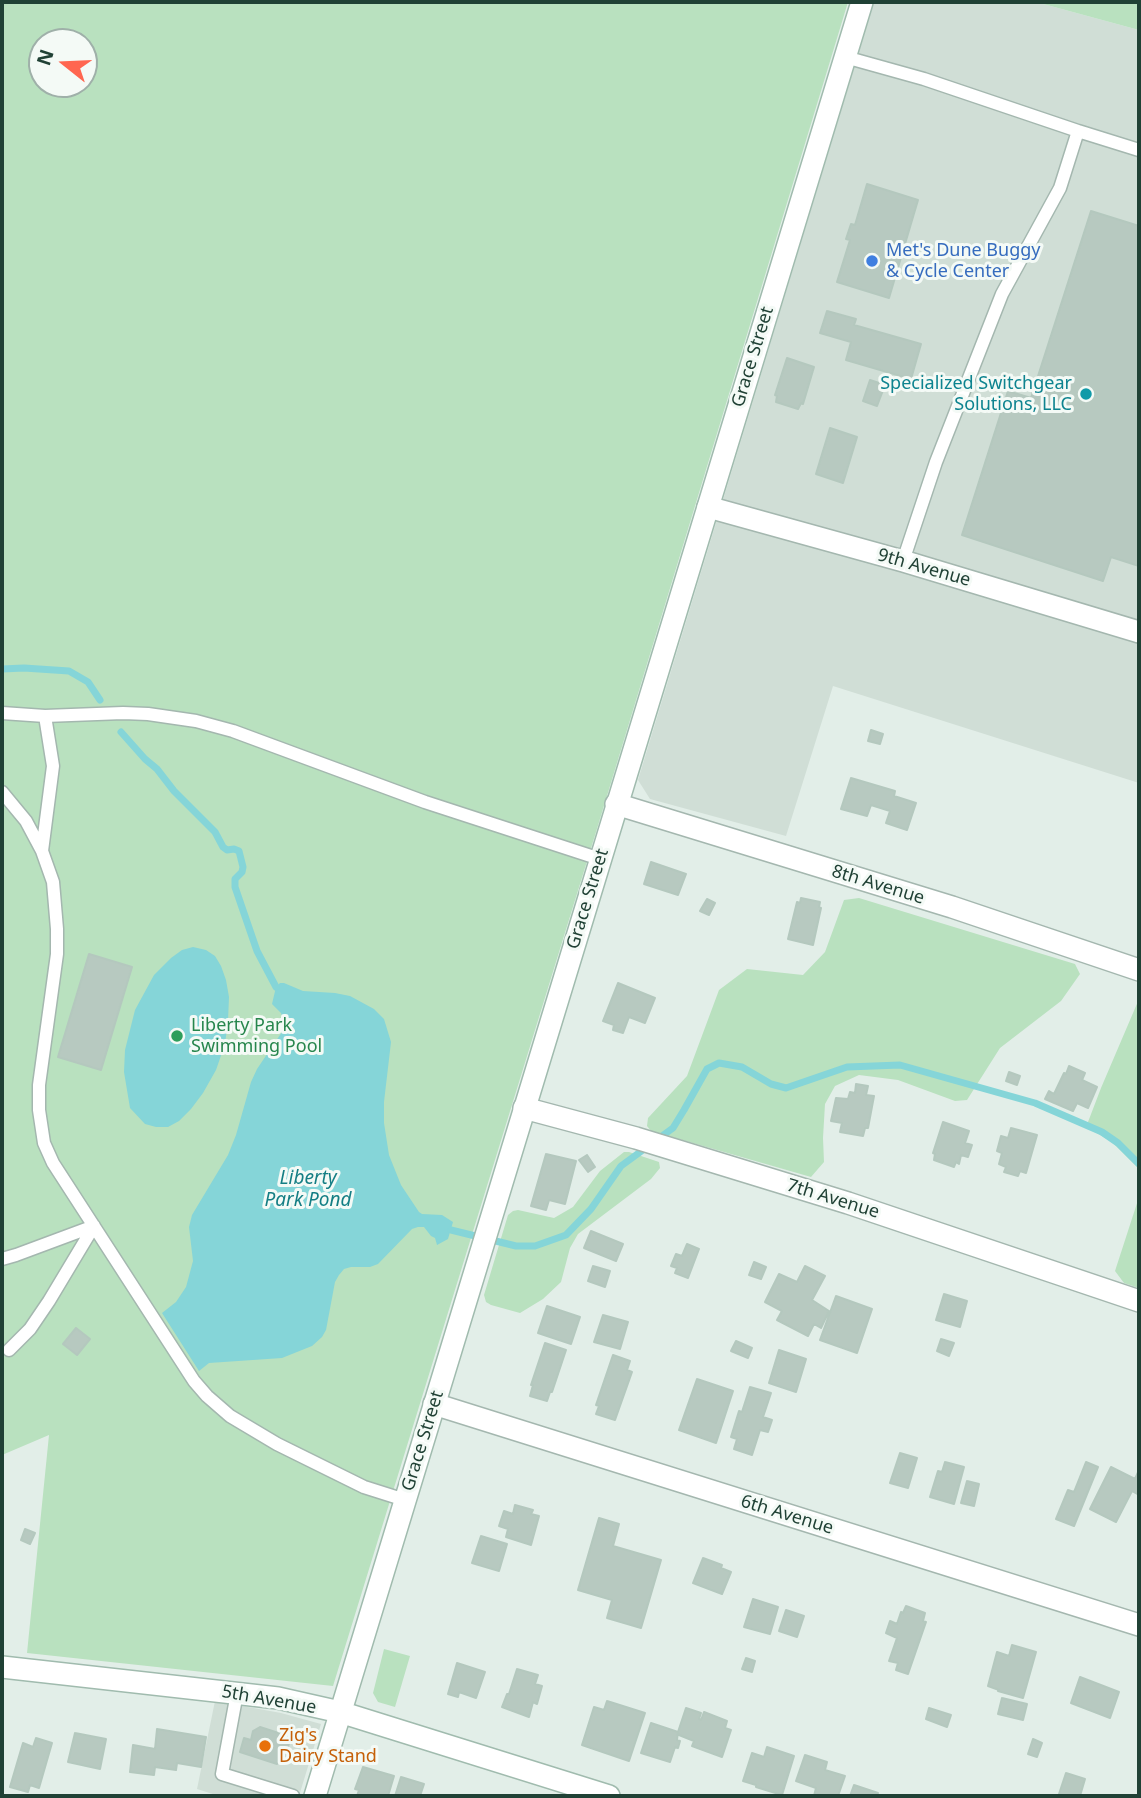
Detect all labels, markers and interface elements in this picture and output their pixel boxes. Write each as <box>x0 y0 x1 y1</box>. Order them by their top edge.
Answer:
north arrow <box>28 28 98 98</box>
text: N <box>30 46 60 69</box>
place label: Met's Dune Buggy & Cycle Center <box>886 240 1041 282</box>
marker: Met's Dune Buggy & Cycle Center <box>864 253 880 269</box>
street label: Grace Street <box>727 304 779 410</box>
place label: Specialized Switchgear Solutions, LLC <box>880 373 1072 416</box>
marker: Specialized Switchgear Solutions, LLC <box>1078 386 1094 402</box>
street label: 9th Avenue <box>875 544 973 592</box>
street label: Grace Street <box>562 846 614 952</box>
street label: 8th Avenue <box>829 861 927 909</box>
place label: Liberty Park Swimming Pool <box>191 1015 322 1058</box>
marker: Liberty Park Swimming Pool <box>169 1028 185 1044</box>
water label: Liberty Park Pond <box>265 1168 351 1212</box>
street label: 7th Avenue <box>784 1175 882 1223</box>
street label: Grace Street <box>397 1388 449 1494</box>
street label: 6th Avenue <box>738 1491 836 1539</box>
street label: 5th Avenue <box>220 1681 318 1719</box>
place label: Zig's Dairy Stand <box>279 1725 377 1768</box>
marker: Zig's Dairy Stand <box>257 1738 273 1754</box>

